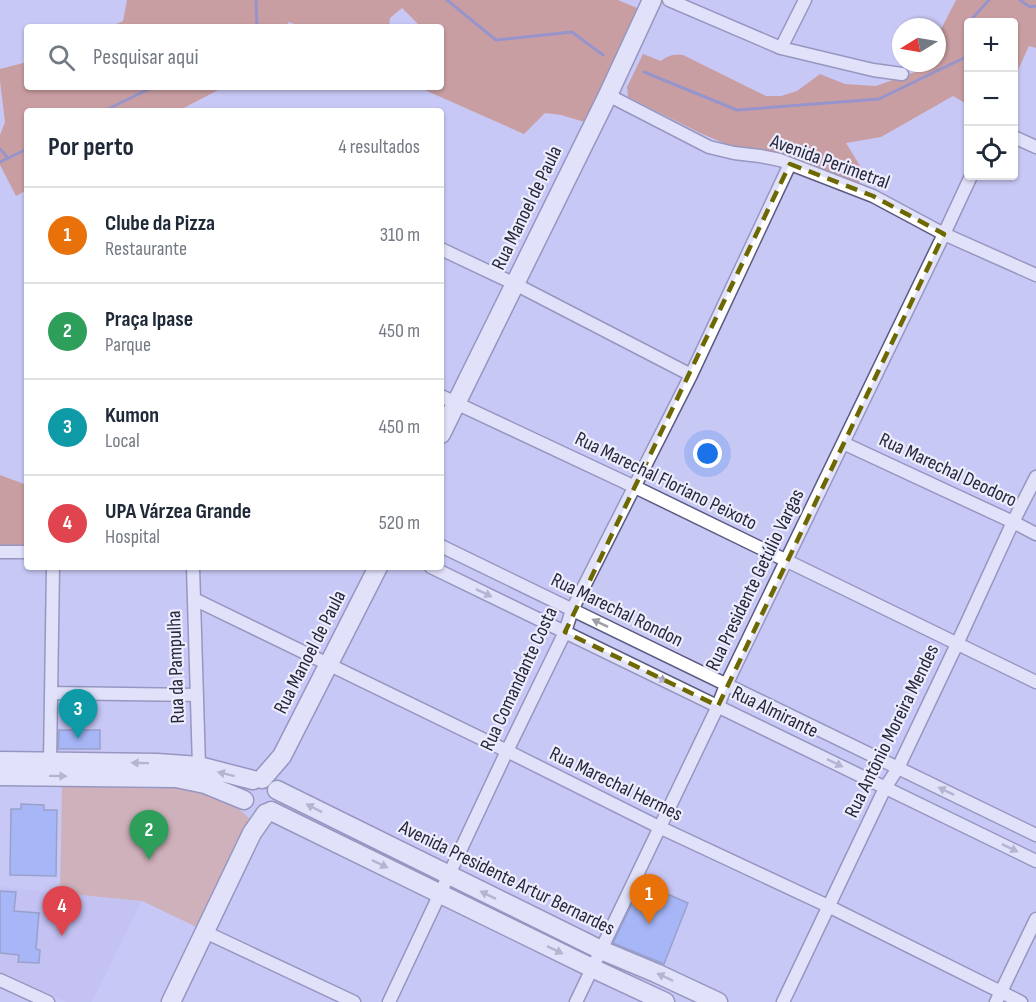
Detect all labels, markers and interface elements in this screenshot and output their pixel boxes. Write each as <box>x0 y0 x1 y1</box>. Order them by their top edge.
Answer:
north arrow <box>892 18 946 72</box>
map controls <box>964 18 1018 180</box>
button: + <box>964 18 1018 72</box>
search box <box>24 24 444 90</box>
icon: search <box>45 41 78 74</box>
text: Pesquisar aqui <box>93 44 198 71</box>
button: − <box>964 72 1018 126</box>
button: locate <box>964 126 1018 180</box>
street label: Avenida Perimetral <box>766 129 893 195</box>
text: Por perto <box>48 132 134 163</box>
text: 4 resultados <box>338 135 420 159</box>
street label: Rua Manoel de Paula <box>487 142 567 274</box>
text: Clube da Pizza <box>105 210 215 237</box>
text: 1 <box>64 223 71 247</box>
text: 310 m <box>380 223 420 247</box>
text: Restaurante <box>105 237 187 261</box>
text: Praça Ipase <box>105 306 193 333</box>
text: 2 <box>63 319 72 343</box>
text: 450 m <box>379 319 420 343</box>
text: Parque <box>105 333 151 357</box>
text: Kumon <box>105 402 159 429</box>
text: 3 <box>63 415 72 439</box>
text: 450 m <box>379 415 420 439</box>
street label: Rua Marechal Floriano Peixoto <box>571 427 761 535</box>
street label: Rua Marechal Deodoro <box>875 428 1021 512</box>
text: Local <box>105 429 140 453</box>
your location <box>693 439 722 468</box>
street label: Rua Presidente Getúlio Vargas <box>701 485 809 675</box>
text: UPA Várzea Grande <box>105 498 251 525</box>
text: 4 <box>63 511 72 535</box>
text: 520 m <box>379 511 420 535</box>
text: Hospital <box>105 525 160 549</box>
street label: Rua Marechal Rondon <box>547 568 687 652</box>
street label: Rua Manoel de Paula <box>269 586 351 718</box>
one-way arrow <box>475 588 492 597</box>
street label: Rua Comandante Costa <box>475 603 563 755</box>
street label: Rua da Pampulha <box>162 610 190 724</box>
one-way arrow <box>591 619 608 628</box>
street label: Rua Antônio Moreira Mendes <box>840 640 944 822</box>
one-way arrow <box>651 673 668 682</box>
street label: Rua Almirante <box>728 681 822 743</box>
pin: 3 <box>58 690 98 739</box>
street label: Rua Marechal Hermes <box>546 742 686 826</box>
one-way arrow <box>131 758 150 768</box>
one-way arrow <box>826 759 843 768</box>
one-way arrow <box>217 768 235 778</box>
one-way arrow <box>49 772 68 781</box>
one-way arrow <box>937 786 954 795</box>
one-way arrow <box>305 804 322 813</box>
pin: 2 <box>130 810 168 860</box>
street label: Avenida Presidente Artur Bernardes <box>394 815 619 941</box>
one-way arrow <box>1001 843 1019 853</box>
one-way arrow <box>372 860 389 869</box>
pin: 1 <box>630 874 668 924</box>
pin: 4 <box>42 886 82 936</box>
one-way arrow <box>480 890 497 900</box>
one-way arrow <box>547 945 564 955</box>
one-way arrow <box>657 972 674 981</box>

